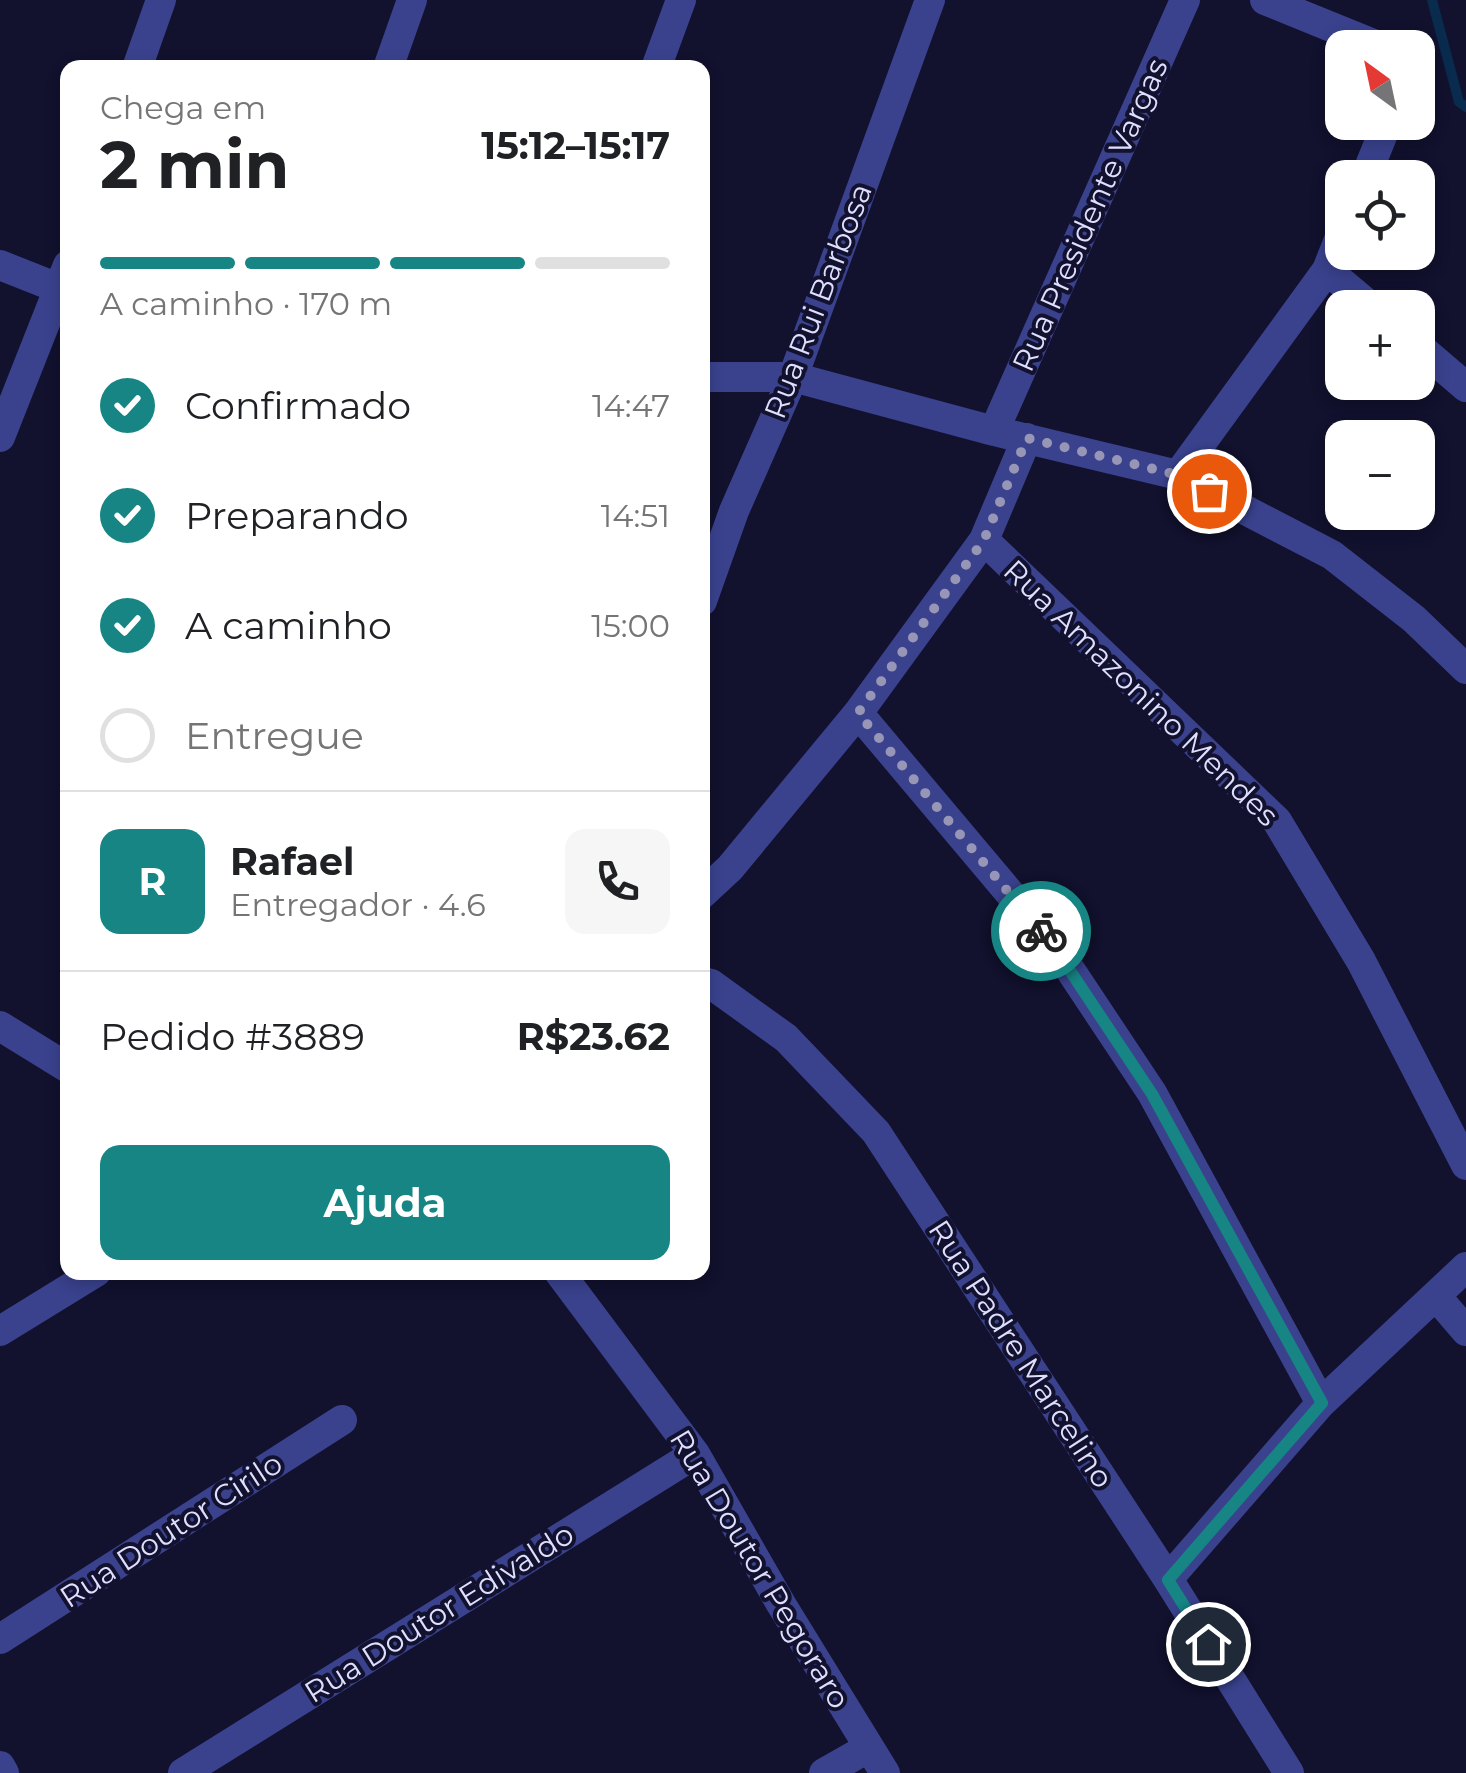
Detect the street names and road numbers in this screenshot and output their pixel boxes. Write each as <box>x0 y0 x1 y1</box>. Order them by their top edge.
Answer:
street label: Rua Presidente Vargas <box>1004 53 1176 377</box>
street label: Rua Rui Barbosa <box>756 178 880 424</box>
street label: Rua Amazonino Mendes <box>996 552 1286 834</box>
street label: Rua Padre Marcelino <box>920 1213 1122 1495</box>
street label: Rua Doutor Pegoraro <box>662 1423 858 1715</box>
street label: Rua Doutor Cirilo <box>53 1444 289 1616</box>
street label: Rua Doutor Edivaldo <box>298 1515 580 1711</box>

